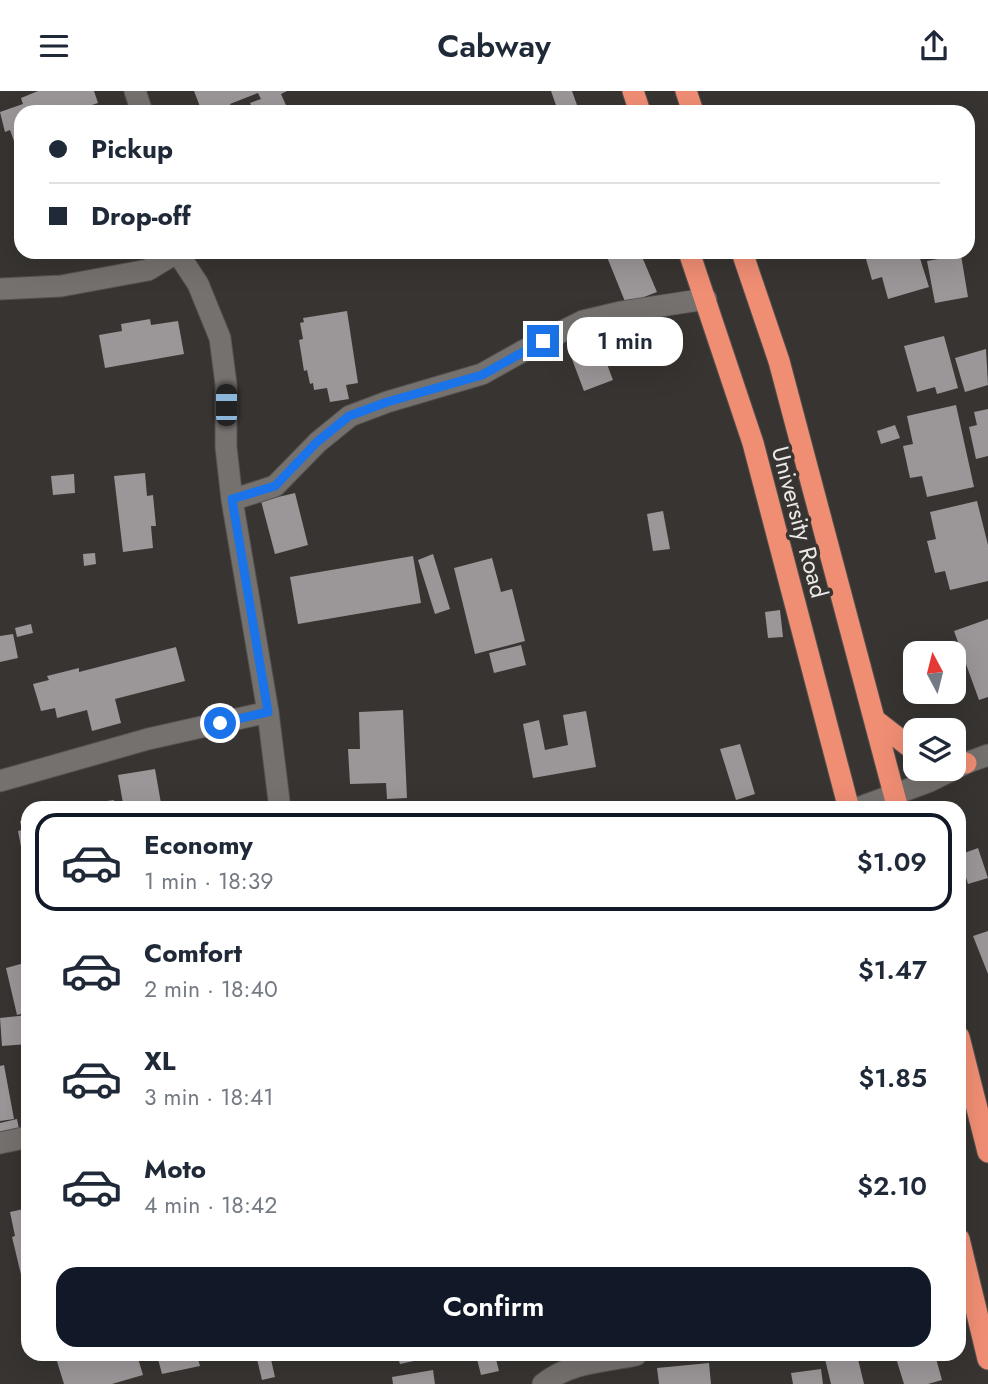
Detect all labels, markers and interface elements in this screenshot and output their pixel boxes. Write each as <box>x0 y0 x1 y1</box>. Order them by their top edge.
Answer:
text: Cabway <box>437 23 551 69</box>
icon: menu <box>35 27 73 65</box>
icon: share <box>915 27 953 65</box>
text: Pickup <box>91 130 173 168</box>
text: Drop-off <box>91 197 191 235</box>
callout: 1 min <box>568 317 683 365</box>
text: 1 min <box>597 324 653 358</box>
route end <box>527 325 559 357</box>
car <box>216 384 237 426</box>
street label: University Road <box>763 442 837 602</box>
north arrow <box>903 641 966 703</box>
map controls <box>903 641 966 781</box>
route start <box>204 707 236 739</box>
button: layers <box>903 718 966 781</box>
text: Economy <box>144 826 253 864</box>
icon: car <box>60 831 123 894</box>
text: $1.09 <box>857 843 927 881</box>
text: 1 min · 18:39 <box>144 864 274 898</box>
text: Comfort <box>144 934 242 972</box>
icon: car <box>60 939 123 1002</box>
text: $1.47 <box>858 951 927 989</box>
text: 2 min · 18:40 <box>144 972 278 1006</box>
text: XL <box>144 1042 176 1080</box>
icon: car <box>60 1047 123 1110</box>
text: $1.85 <box>858 1059 927 1097</box>
text: 3 min · 18:41 <box>144 1080 274 1114</box>
text: Moto <box>144 1150 206 1188</box>
icon: car <box>60 1155 123 1218</box>
text: $2.10 <box>857 1167 927 1205</box>
text: 4 min · 18:42 <box>144 1188 277 1222</box>
button: Confirm <box>56 1267 931 1347</box>

